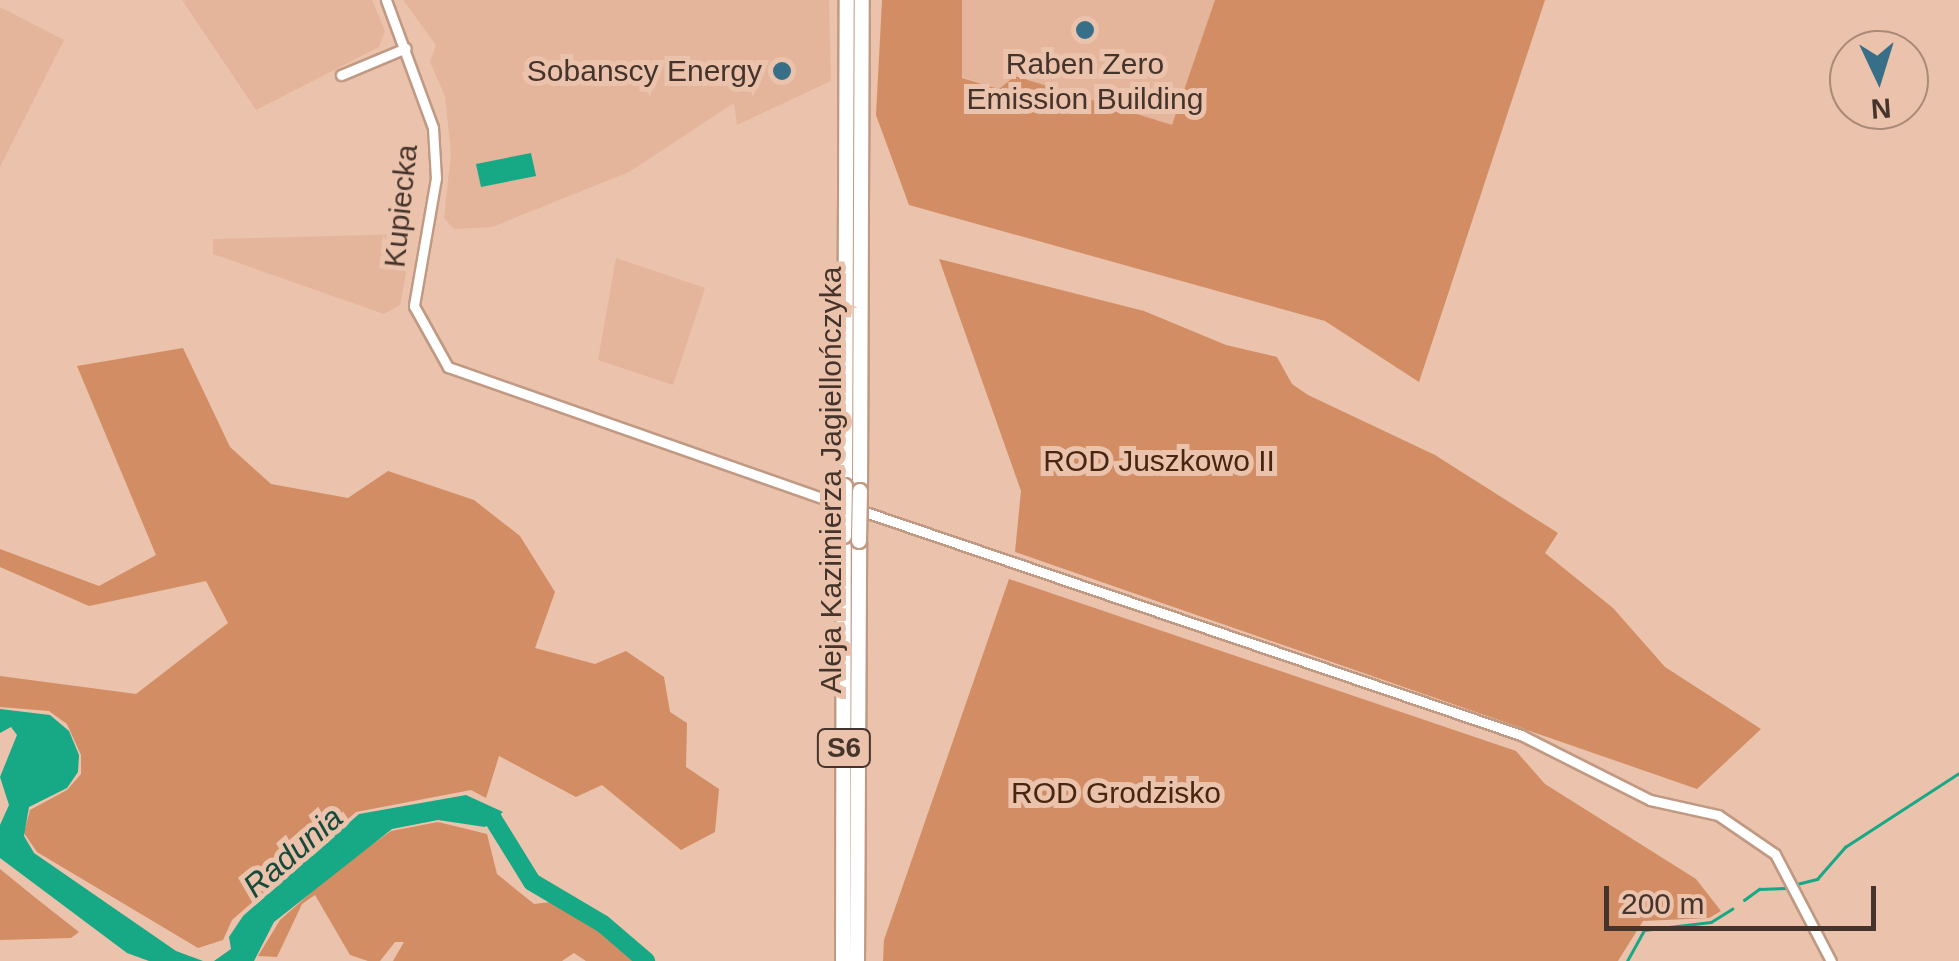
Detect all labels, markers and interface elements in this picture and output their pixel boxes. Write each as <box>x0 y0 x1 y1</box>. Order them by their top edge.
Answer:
marker: Raben Zero Emission Building <box>1074 19 1096 41</box>
north arrow <box>1829 30 1929 130</box>
place label: Raben Zero Emission Building <box>967 46 1203 116</box>
place label: Sobanscy Energy <box>527 53 762 89</box>
marker: Sobanscy Energy <box>771 60 793 82</box>
text: N <box>1870 92 1892 125</box>
street label: Kupiecka <box>377 143 425 269</box>
street label: Aleja Kazimierza Jagiellończyka <box>813 267 849 693</box>
park label: ROD Juszkowo II <box>1043 443 1275 479</box>
road number: S6 <box>816 725 872 771</box>
park label: ROD Grodzisko <box>1011 775 1221 811</box>
water label: Radunia <box>235 798 351 906</box>
scale bar <box>1609 866 1882 928</box>
text: 200 m <box>1621 887 1704 920</box>

